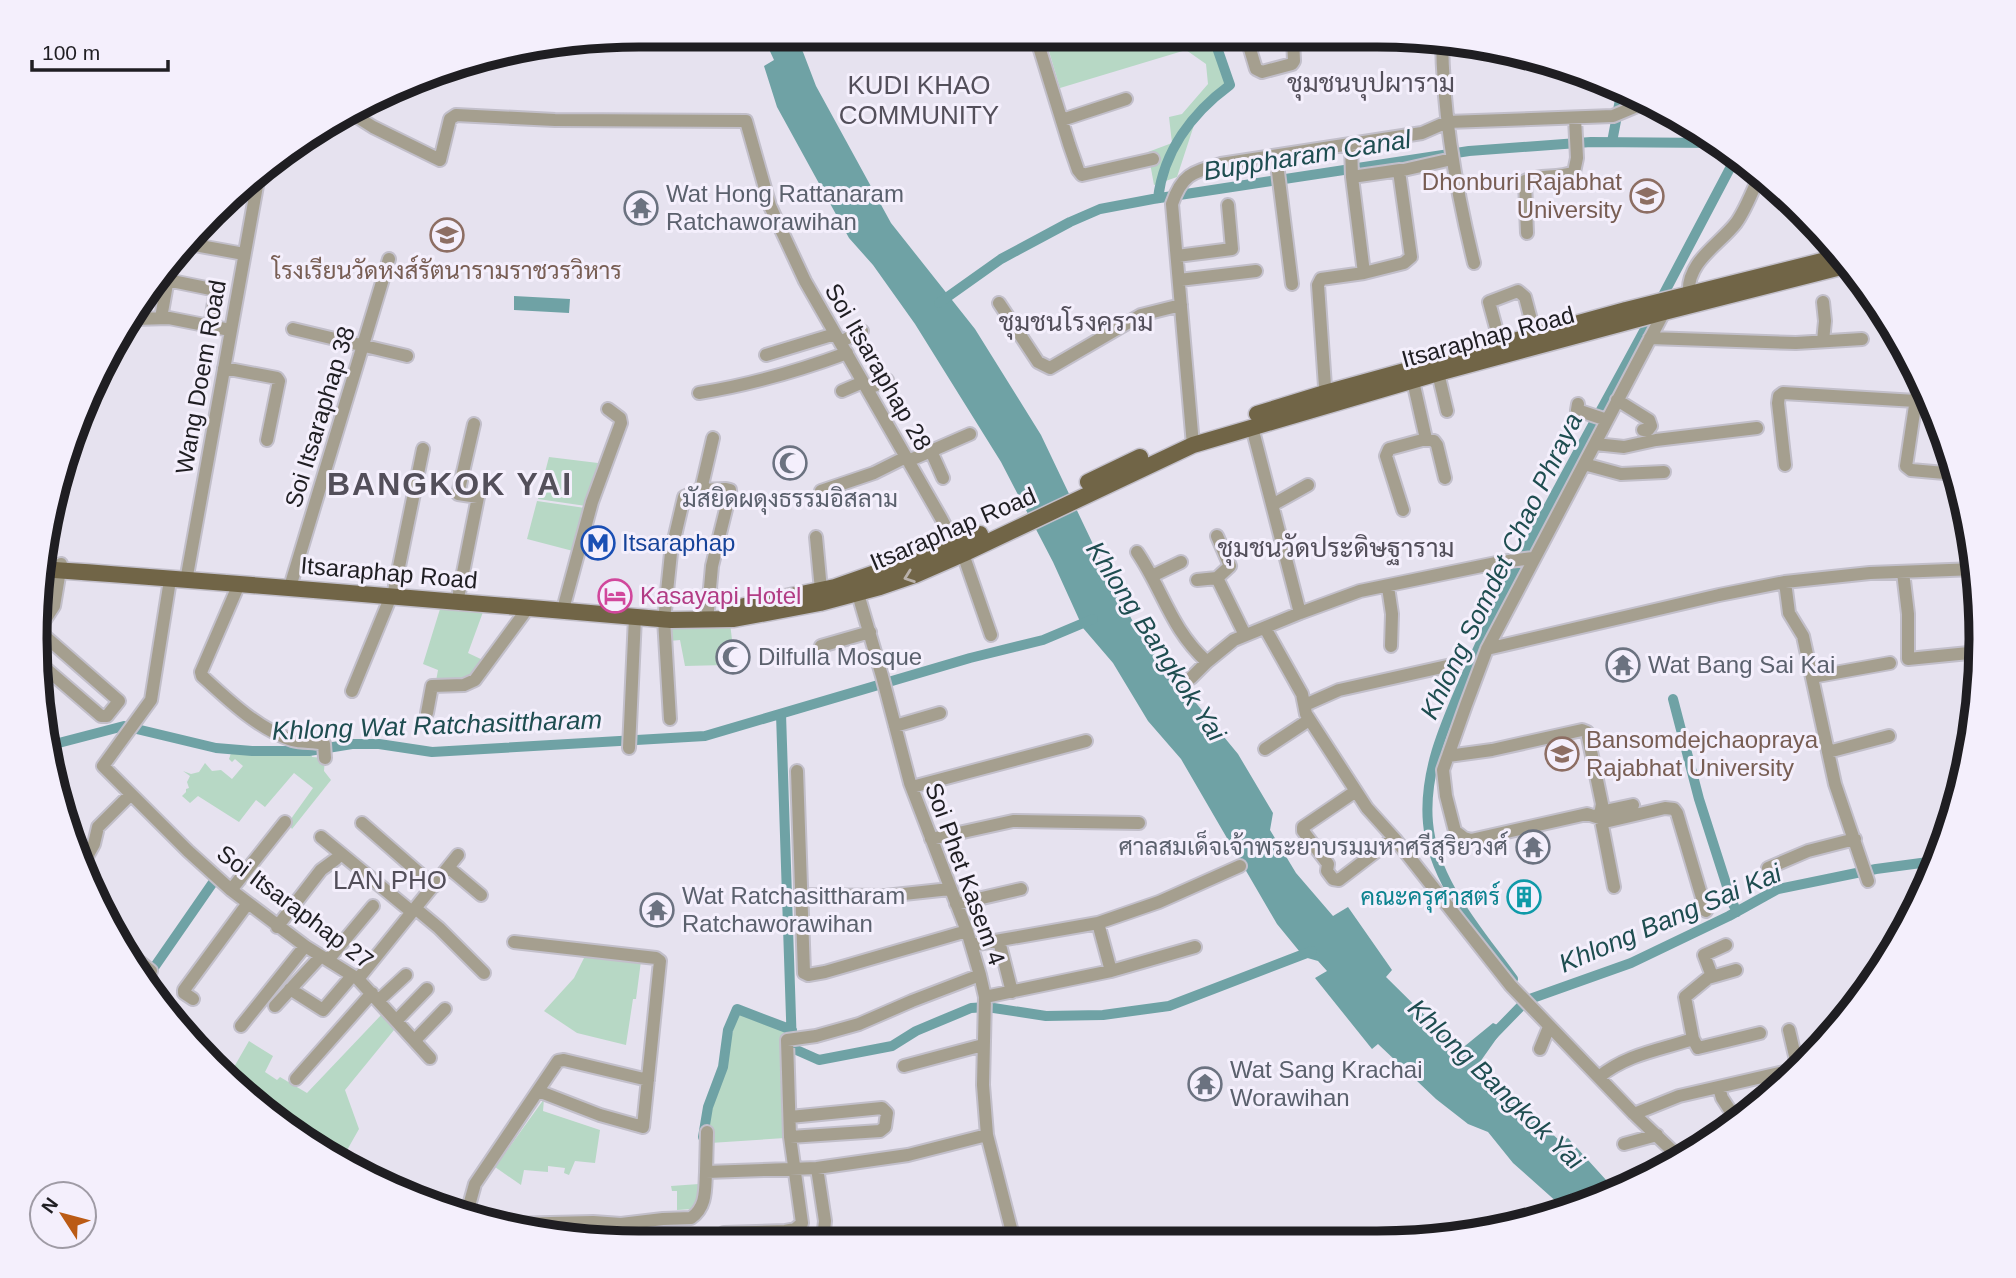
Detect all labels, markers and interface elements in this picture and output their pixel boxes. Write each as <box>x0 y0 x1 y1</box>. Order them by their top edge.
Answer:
scale bar <box>32 28 168 72</box>
text: 100 m <box>42 41 100 64</box>
district label: ชุมชนบุปผาราม <box>1287 68 1455 101</box>
district label: KUDI KHAO COMMUNITY <box>839 70 999 130</box>
water label: Buppharam Canal <box>1201 124 1414 186</box>
place label: Dhonburi Rajabhat University <box>1422 168 1622 223</box>
school or university icon: Dhonburi Rajabhat University <box>1628 177 1666 215</box>
place label: Wat Hong Rattanaram Ratchaworawihan <box>666 180 904 235</box>
temple icon: Wat Hong Rattanaram Ratchaworawihan <box>622 189 660 227</box>
school or university icon: โรงเรียนวัดหงส์รัตนารามราชวรวิหาร <box>428 216 466 254</box>
place label: โรงเรียนวัดหงส์รัตนารามราชวรวิหาร <box>270 255 622 284</box>
street label: Wang Doem Road <box>170 278 231 476</box>
street label: Soi Itsaraphap 28 <box>820 279 937 455</box>
street label: Itsaraphap Road <box>1399 301 1577 373</box>
district label: ชุมชนโรงคราม <box>998 306 1154 340</box>
street label: Soi Itsaraphap 38 <box>279 323 360 511</box>
water label: Khlong Somdet Chao Phraya <box>1414 408 1588 724</box>
mosque icon: มัสยิดผดุงธรรมอิสลาม <box>771 444 809 482</box>
district label: BANGKOK YAI <box>327 466 573 502</box>
street label: Itsaraphap Road <box>866 481 1040 576</box>
place label: มัสยิดผดุงธรรมอิสลาม <box>682 485 898 515</box>
metro station icon: Itsaraphap <box>579 524 617 562</box>
place label: Itsaraphap <box>622 529 735 556</box>
district label: ชุมชนวัดประดิษฐาราม <box>1217 532 1455 566</box>
water label: Khlong Bangkok Yai <box>1080 536 1232 747</box>
street label: Itsaraphap Road <box>299 551 479 594</box>
one-way arrow <box>903 569 915 583</box>
hotel icon: Kasayapi Hotel <box>596 577 634 615</box>
place label: Kasayapi Hotel <box>640 582 801 609</box>
mosque icon: Dilfulla Mosque <box>714 638 752 676</box>
place label: Dilfulla Mosque <box>758 643 922 670</box>
temple icon: Wat Bang Sai Kai <box>1604 646 1642 684</box>
place label: Wat Bang Sai Kai <box>1648 651 1835 678</box>
water label: Khlong Wat Ratchasittharam <box>271 704 603 746</box>
place label: Bansomdejchaopraya Rajabhat University <box>1586 726 1819 781</box>
school or university icon: Bansomdejchaopraya Rajabhat University <box>1543 735 1581 773</box>
street label: Soi Phet Kasem 4 <box>920 779 1011 969</box>
temple icon: ศาลสมเด็จเจ้าพระยาบรมมหาศรีสุริยวงศ์ <box>1514 828 1552 866</box>
place label: ศาลสมเด็จเจ้าพระยาบรมมหาศรีสุริยวงศ์ <box>1118 830 1508 863</box>
street label: Soi Itsaraphap 27 <box>212 839 379 974</box>
water label: Khlong Bang Sai Kai <box>1554 857 1787 978</box>
district label: LAN PHO <box>333 865 447 895</box>
building icon: คณะครุศาสตร์ <box>1505 878 1543 916</box>
place label: คณะครุศาสตร์ <box>1360 881 1500 913</box>
place label: Wat Ratchasittharam Ratchaworawihan <box>682 882 905 937</box>
temple icon: Wat Ratchasittharam Ratchaworawihan <box>638 891 676 929</box>
water label: Khlong Bangkok Yai <box>1402 993 1591 1176</box>
place label: Wat Sang Krachai Worawihan <box>1230 1056 1423 1111</box>
temple icon: Wat Sang Krachai Worawihan <box>1186 1065 1224 1103</box>
north arrow <box>28 1180 98 1250</box>
text: N <box>37 1194 62 1217</box>

